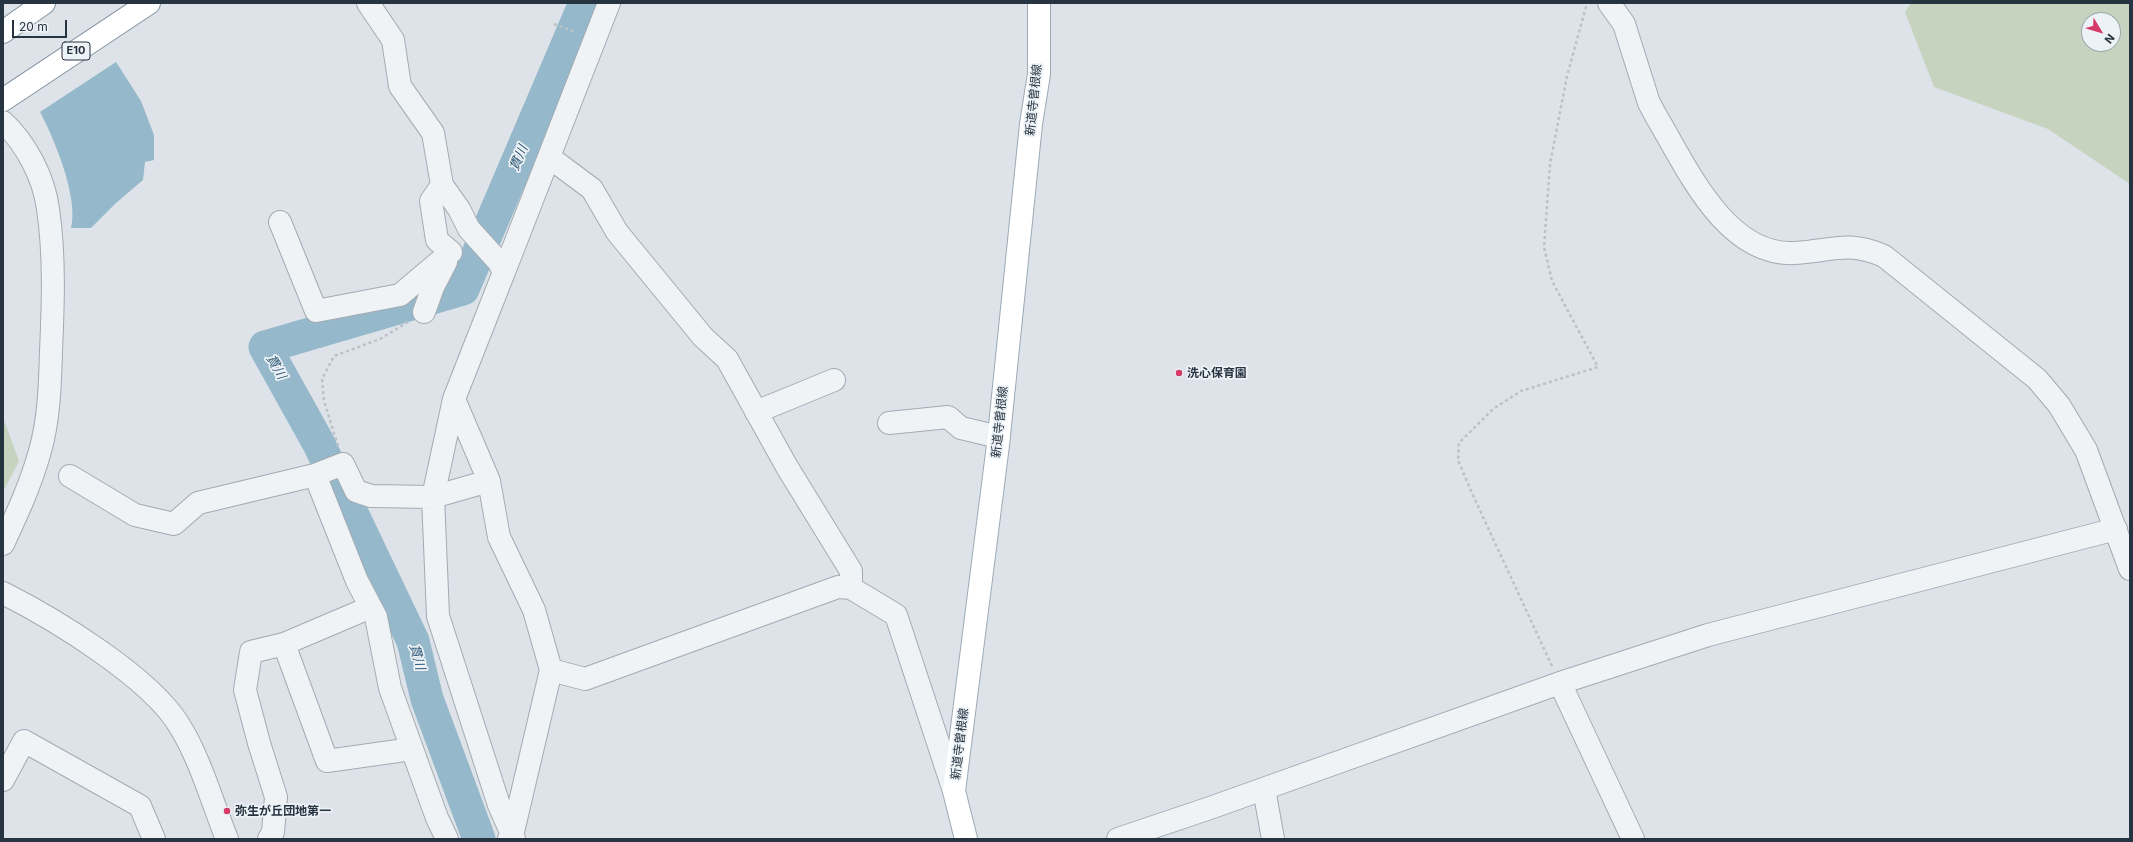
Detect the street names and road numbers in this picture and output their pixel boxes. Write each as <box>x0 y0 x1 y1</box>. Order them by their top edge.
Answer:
road number: E10 <box>62 42 90 60</box>
street label: 新道寺曽根線 <box>1023 63 1045 137</box>
street label: 新道寺曽根線 <box>989 385 1011 459</box>
street label: 新道寺曽根線 <box>948 707 972 781</box>

